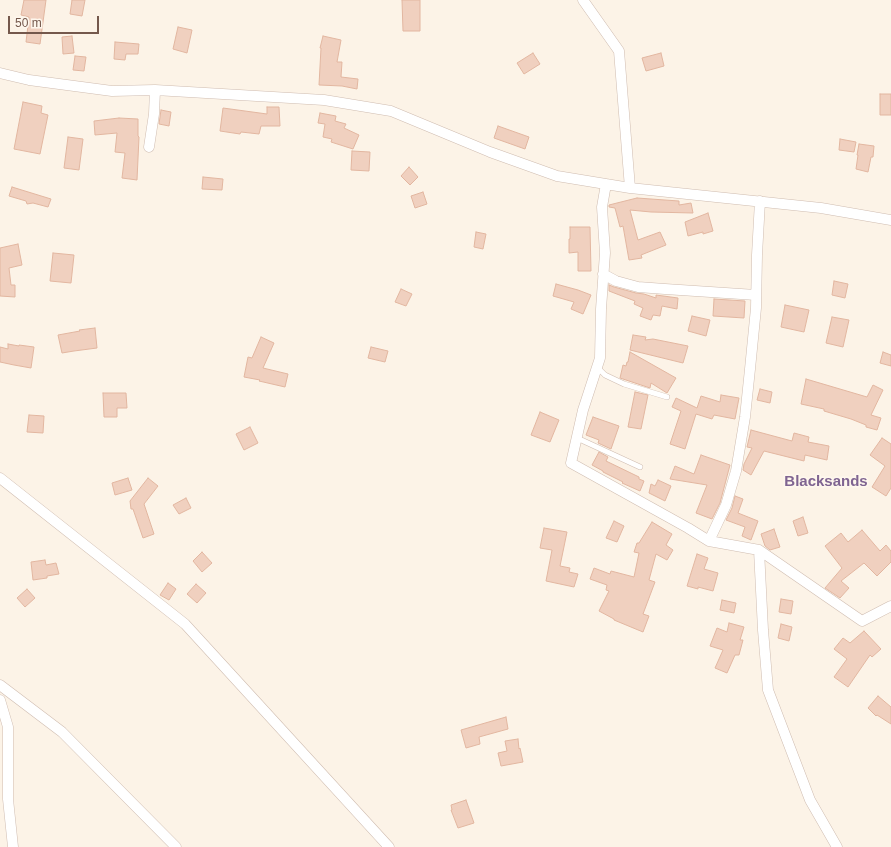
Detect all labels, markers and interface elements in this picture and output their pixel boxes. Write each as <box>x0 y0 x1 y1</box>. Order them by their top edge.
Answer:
scale bar <box>10 8 101 34</box>
text: 50 m <box>15 16 42 30</box>
district label: Blacksands <box>784 473 868 491</box>

